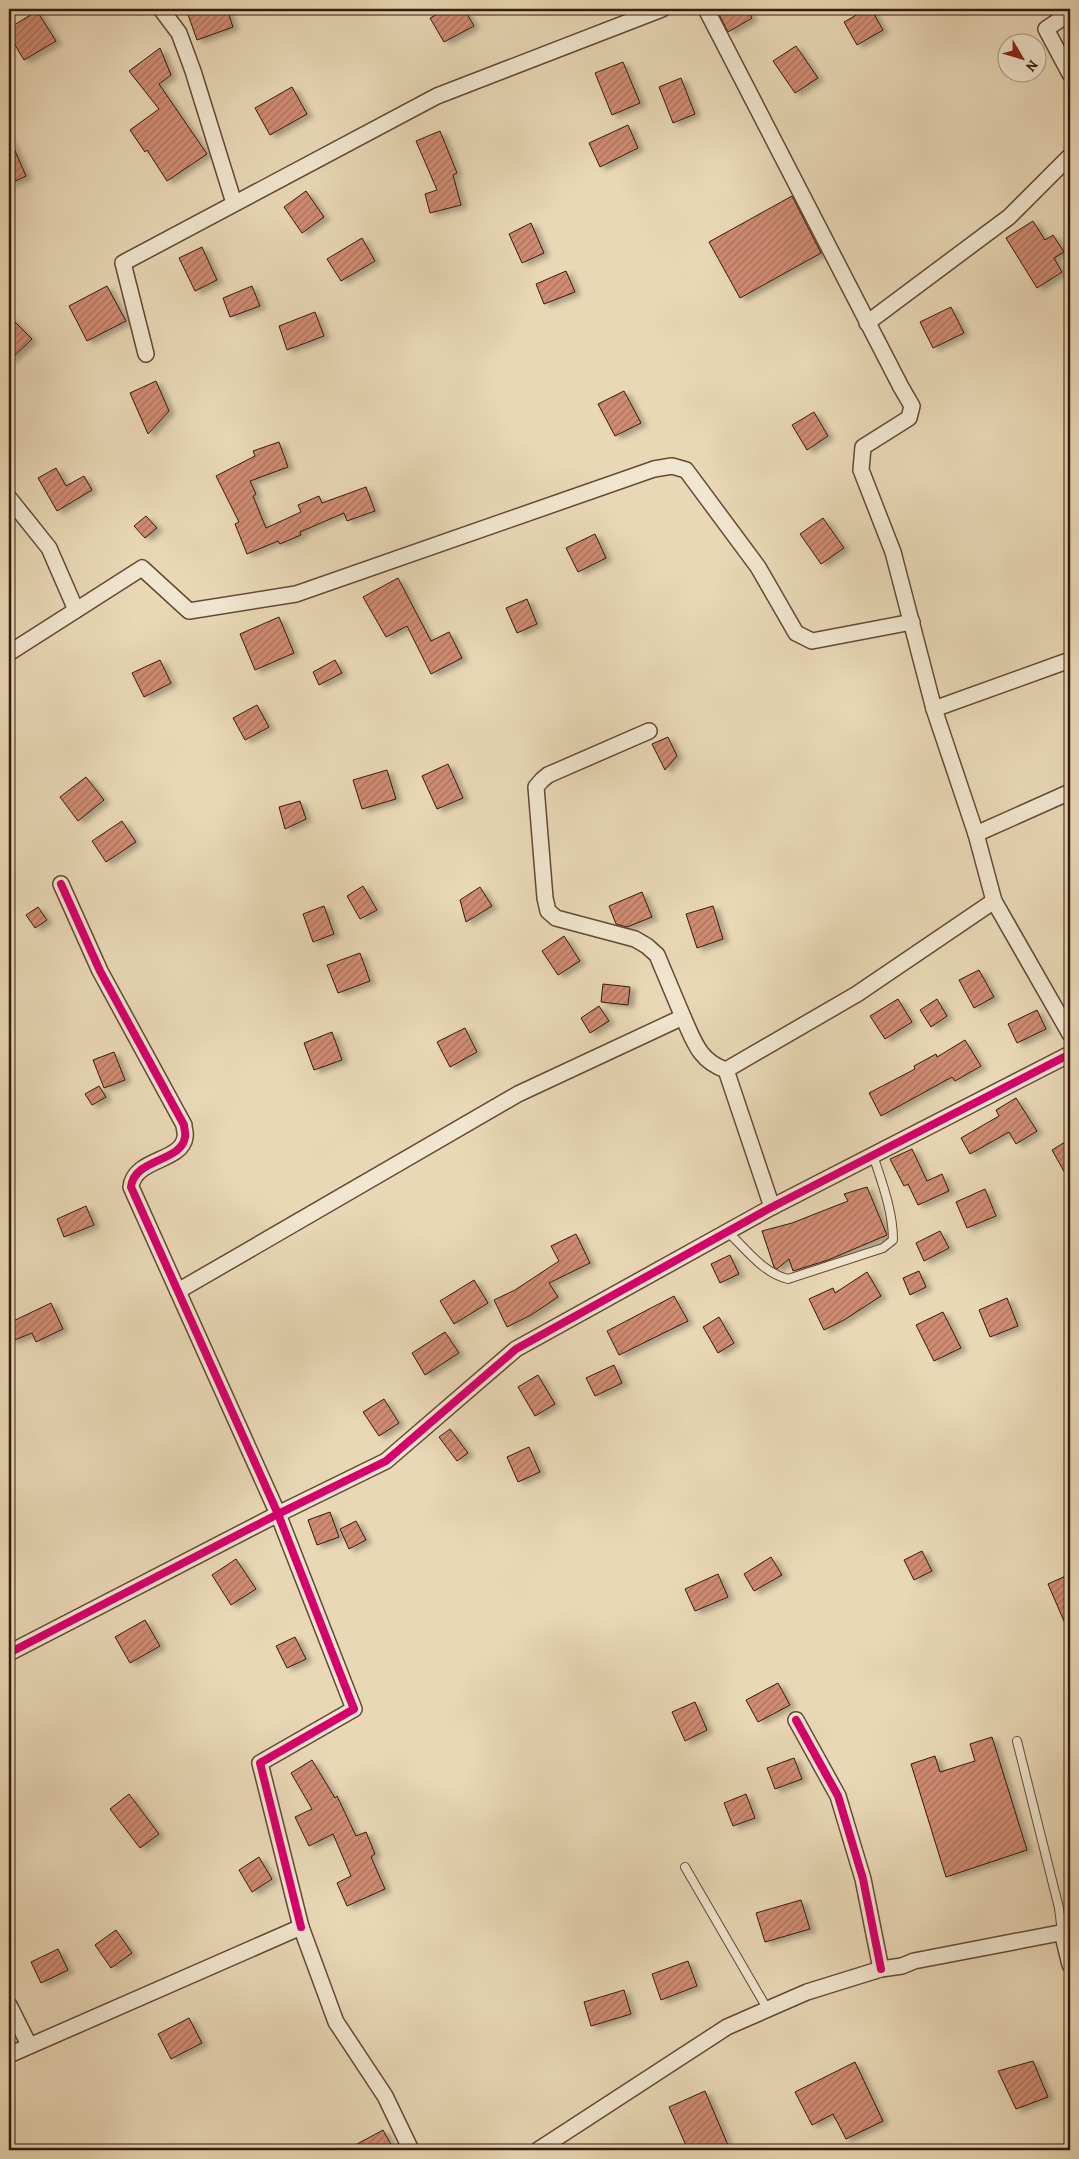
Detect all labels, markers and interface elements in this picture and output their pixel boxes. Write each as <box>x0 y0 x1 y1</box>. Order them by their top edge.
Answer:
north arrow <box>996 32 1046 82</box>
text: N <box>1021 56 1042 76</box>

